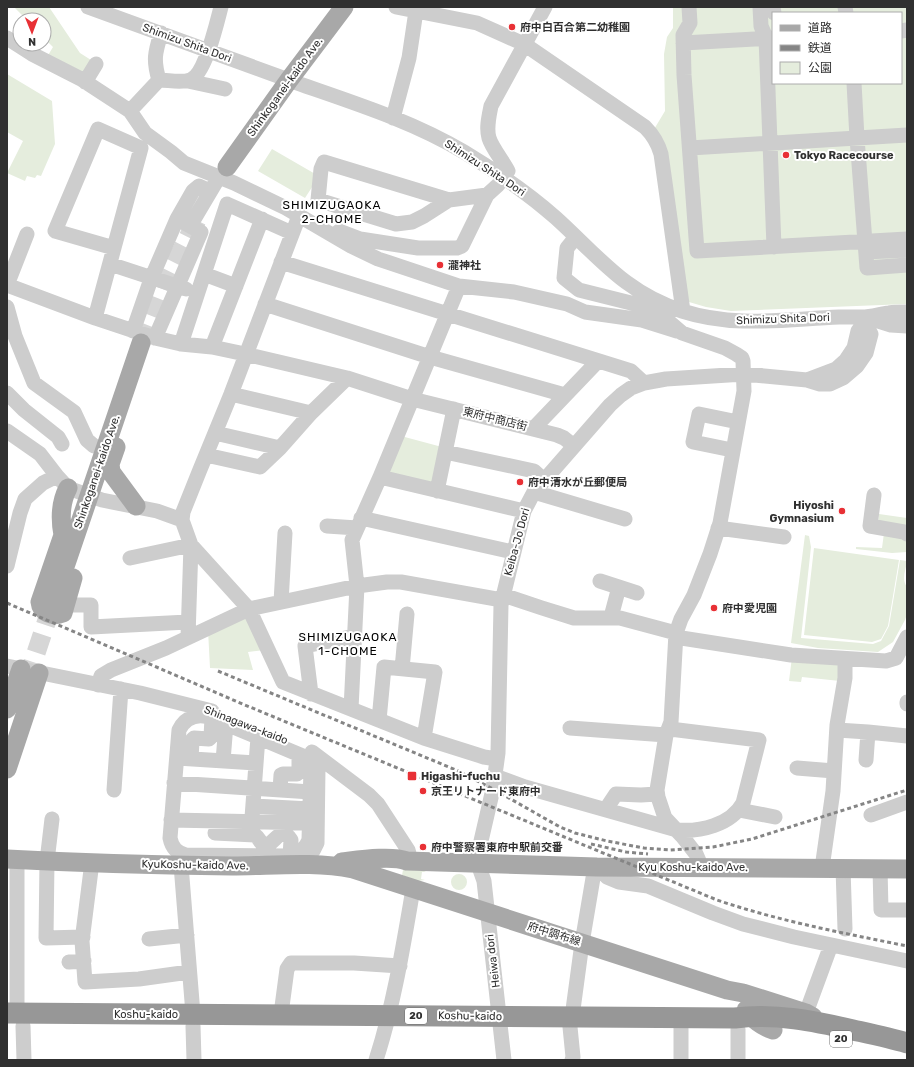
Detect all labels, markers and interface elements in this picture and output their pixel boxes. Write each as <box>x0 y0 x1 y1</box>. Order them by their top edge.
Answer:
north arrow <box>12 12 52 52</box>
legend <box>772 12 902 84</box>
street label: Shimizu Shita Dori <box>141 21 233 65</box>
place label: 府中白百合第二幼稚園 <box>520 21 630 34</box>
text: 道路 <box>808 21 832 35</box>
marker: 府中白百合第二幼稚園 <box>507 22 517 32</box>
text: N <box>28 35 36 48</box>
street label: Shinkoganei-kaido Ave. <box>245 35 325 139</box>
text: 鉄道 <box>808 41 832 55</box>
text: 公園 <box>808 61 832 75</box>
street label: Shimizu Shita Dori <box>442 137 528 199</box>
place label: Tokyo Racecourse <box>794 149 894 162</box>
marker: Tokyo Racecourse <box>781 150 791 160</box>
district label: SHIMIZUGAOKA 2-CHOME <box>283 198 382 226</box>
place label: 瀧神社 <box>448 259 481 272</box>
marker: 瀧神社 <box>435 260 445 270</box>
street label: Shimizu Shita Dori <box>736 311 830 327</box>
street label: 東府中商店街 <box>461 405 529 433</box>
street label: Shinkoganei-kaido Ave. <box>71 413 123 531</box>
place label: 府中清水が丘郵便局 <box>528 476 627 489</box>
marker: 府中清水が丘郵便局 <box>515 477 525 487</box>
place label: Hiyoshi Gymnasium <box>770 499 834 525</box>
marker: Hiyoshi Gymnasium <box>837 506 847 516</box>
street label: Keiba-Jo Dori <box>502 507 532 577</box>
place label: 府中愛児園 <box>722 602 777 615</box>
marker: 府中愛児園 <box>709 603 719 613</box>
district label: SHIMIZUGAOKA 1-CHOME <box>299 630 398 658</box>
street label: Shinagawa-kaido <box>202 703 290 747</box>
marker: Higashi-fuchu <box>406 770 418 782</box>
place label: Higashi-fuchu <box>421 770 500 783</box>
place label: 京王リトナード東府中 <box>431 785 541 798</box>
marker: 京王リトナード東府中 <box>418 786 428 796</box>
place label: 府中警察署東府中駅前交番 <box>431 841 563 854</box>
marker: 府中警察署東府中駅前交番 <box>418 842 428 852</box>
street label: KyuKoshu-kaido Ave. <box>141 858 249 872</box>
street label: Kyu Koshu-kaido Ave. <box>638 861 748 874</box>
street label: 府中調布線 <box>526 920 582 948</box>
street label: Heiwa dori <box>483 934 503 988</box>
street label: Koshu-kaido <box>114 1008 178 1021</box>
road number: 20 <box>405 1008 427 1024</box>
street label: Koshu-kaido <box>438 1009 502 1023</box>
road number: 20 <box>830 1031 852 1047</box>

